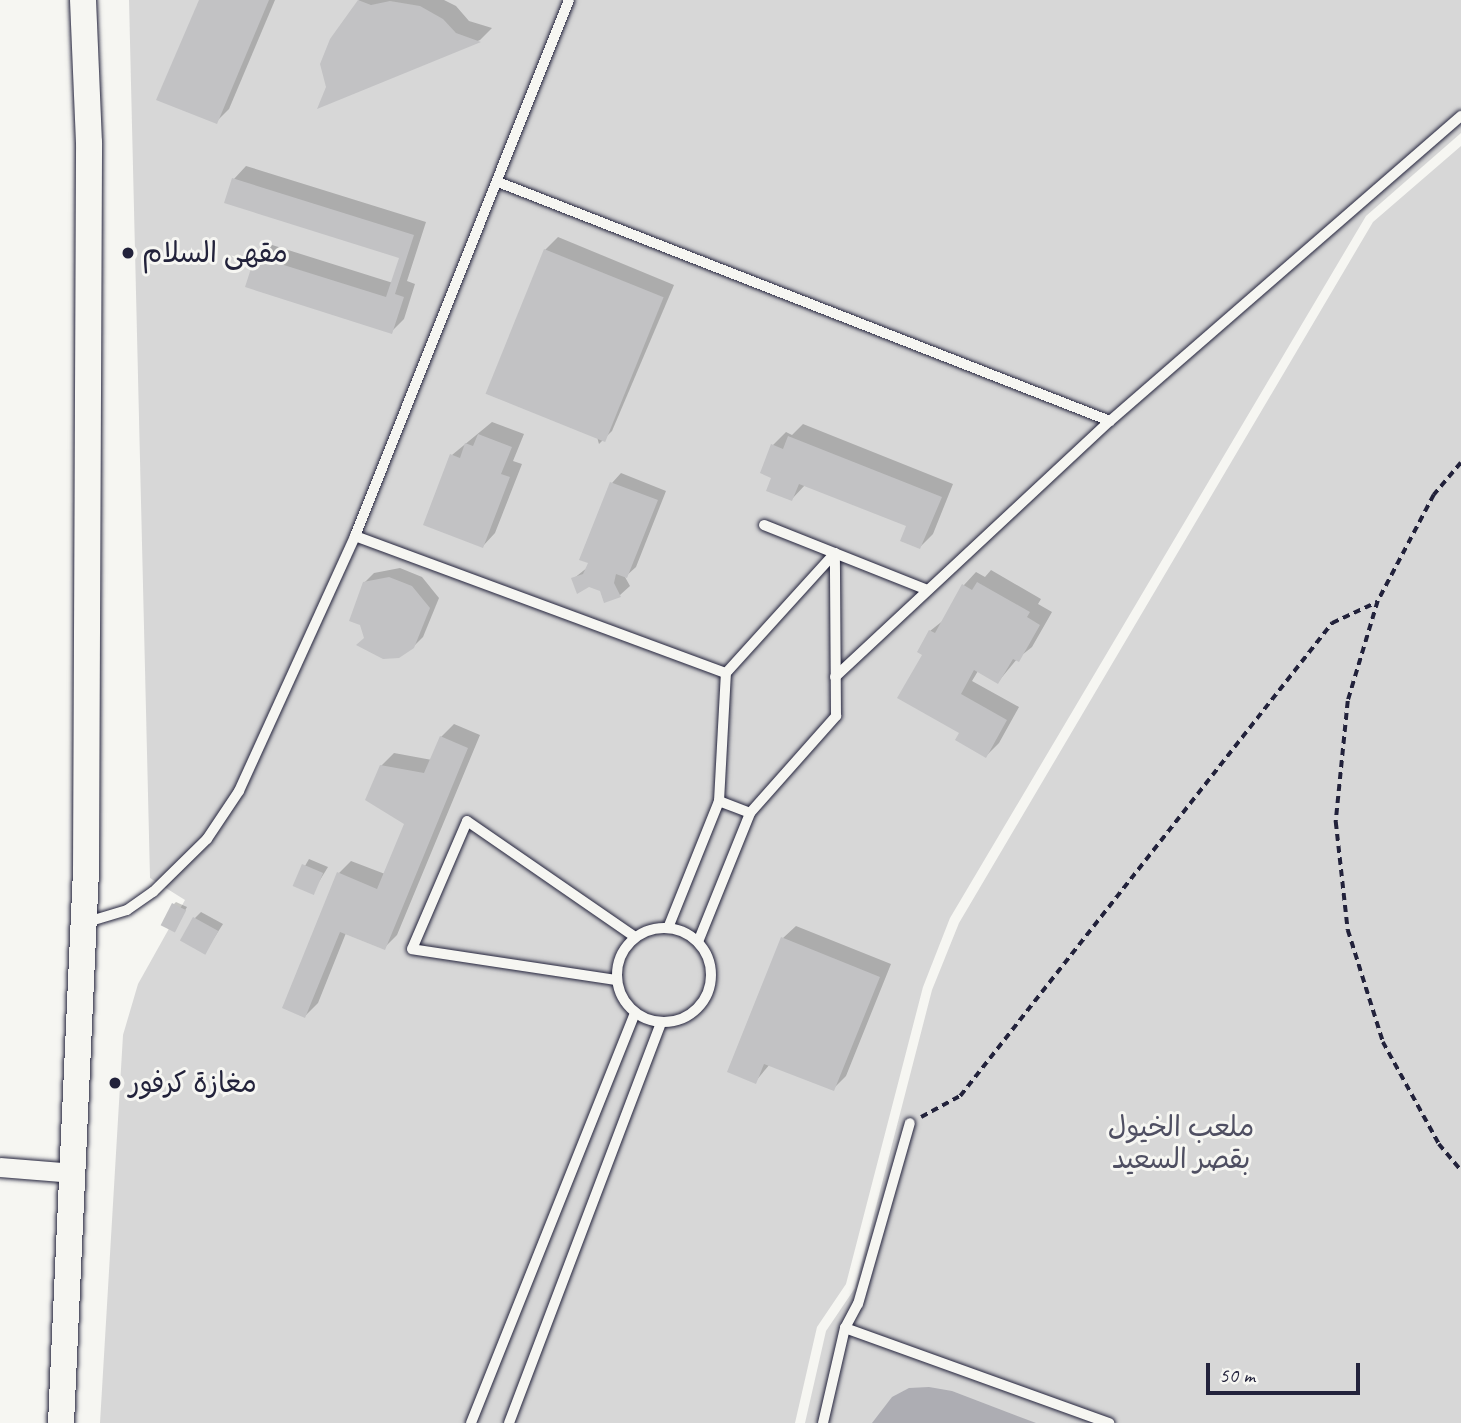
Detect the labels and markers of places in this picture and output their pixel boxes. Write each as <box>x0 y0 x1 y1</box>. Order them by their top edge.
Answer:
place label: مقهى السلام <box>142 236 288 270</box>
marker: مقهى السلام <box>120 245 136 261</box>
place label: مغازة كرفور <box>129 1066 257 1100</box>
marker: مغازة كرفور <box>107 1075 123 1091</box>

